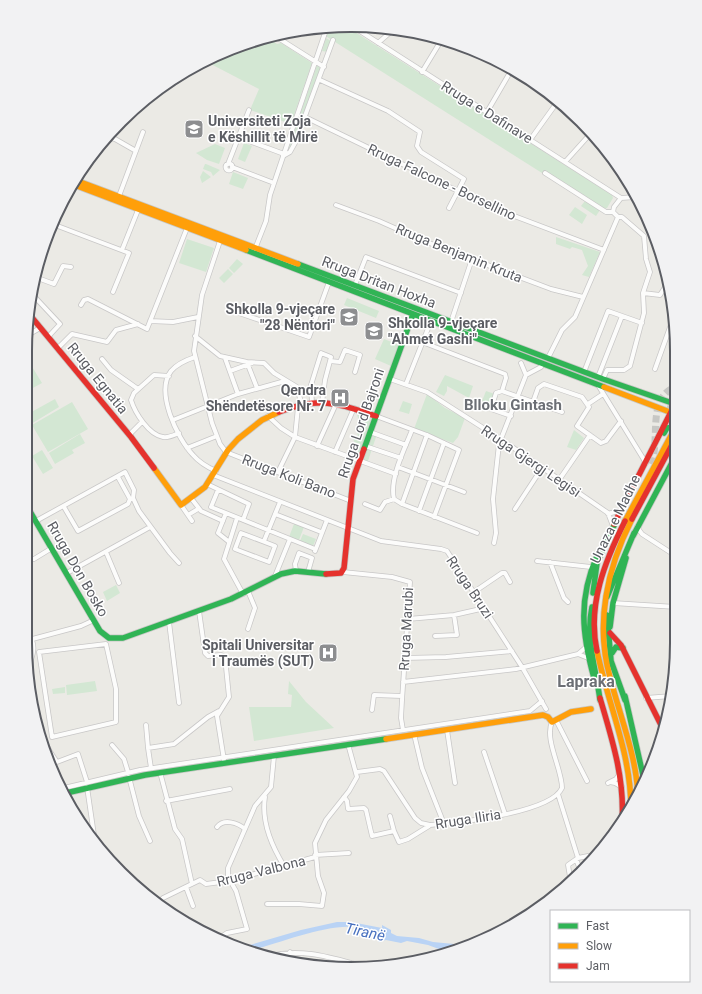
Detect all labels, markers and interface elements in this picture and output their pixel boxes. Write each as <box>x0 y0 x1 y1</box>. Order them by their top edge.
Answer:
street label: Rruga e Dafinave <box>438 77 536 147</box>
place label: Universiteti Zoja e Këshillit të Mirë <box>208 113 318 145</box>
school or university icon: Universiteti Zoja e Këshillit të Mirë <box>183 118 205 140</box>
street label: Rruga Falcone - Borsellino <box>365 141 519 223</box>
street label: Rruga Benjamin Kruta <box>393 220 525 286</box>
street label: Rruga Dritan Hoxha <box>320 253 438 311</box>
place label: Shkolla 9-vjeçare "28 Nëntori" <box>226 301 336 333</box>
school or university icon: Shkolla 9-vjeçare "28 Nëntori" <box>338 306 360 328</box>
place label: Shkolla 9-vjeçare "Ahmet Gashi" <box>388 315 498 347</box>
school or university icon: Shkolla 9-vjeçare "Ahmet Gashi" <box>363 320 385 342</box>
street label: Rruga Egnatia <box>65 339 131 417</box>
street label: Rruga Lord Bajroni <box>335 366 387 480</box>
place label: Qendra Shëndetësore Nr. 7 <box>206 382 326 414</box>
hospital icon: Qendra Shëndetësore Nr. 7 <box>329 387 351 409</box>
district label: Blloku Gintash <box>464 396 562 414</box>
street label: Rruga Gjergj Legisi <box>478 422 584 500</box>
street label: Rruga Koli Bano <box>240 451 338 501</box>
street label: Unaza e Madhe <box>587 472 643 566</box>
street label: Rruga Don Bosko <box>44 518 112 620</box>
street label: Rruga Bruzi <box>443 553 497 621</box>
street label: Rruga Marubi <box>396 587 416 671</box>
place label: Spitali Universitar i Traumës (SUT) <box>202 637 314 670</box>
hospital icon: Spitali Universitar i Traumës (SUT) <box>317 642 339 664</box>
district label: Lapraka <box>557 672 615 691</box>
street label: Rruga Iliria <box>434 806 502 832</box>
street label: Rruga Valbona <box>215 852 307 890</box>
legend <box>550 910 690 982</box>
water label: Tiranë <box>343 919 387 945</box>
text: Fast <box>586 919 609 933</box>
text: Slow <box>586 939 612 953</box>
text: Jam <box>586 959 610 973</box>

